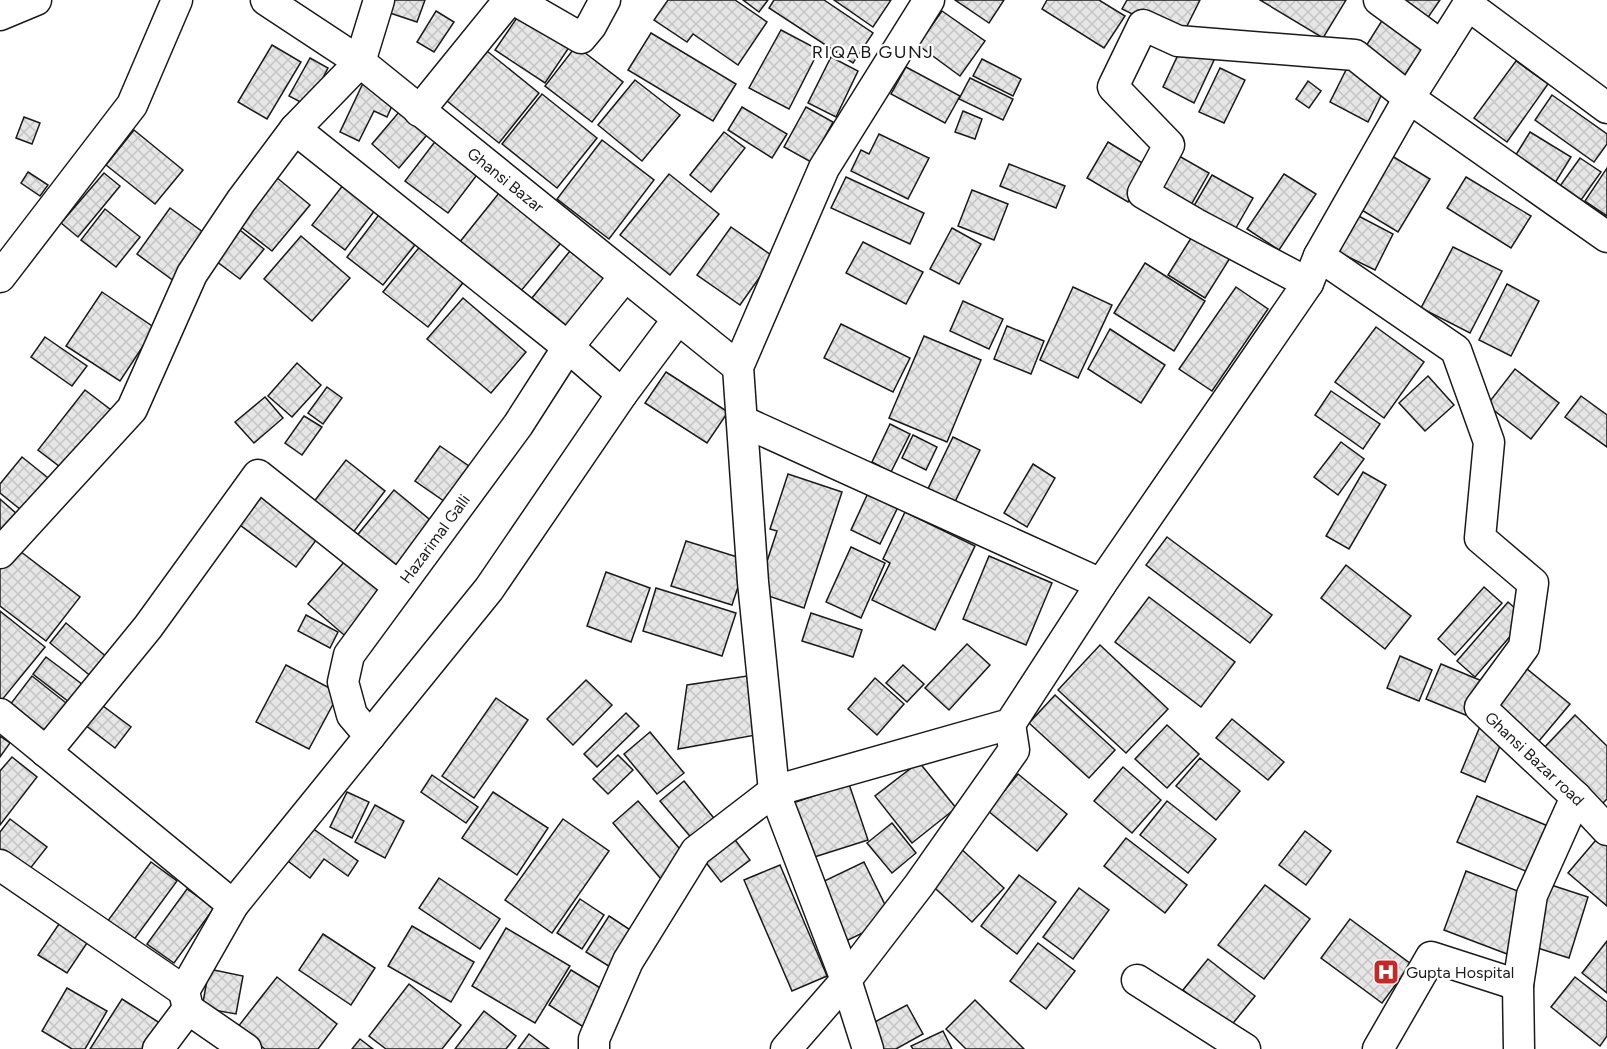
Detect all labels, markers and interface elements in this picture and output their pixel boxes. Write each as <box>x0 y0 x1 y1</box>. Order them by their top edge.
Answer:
district label: RIQAB GUNJ <box>812 41 934 63</box>
street label: Ghansi Bazar <box>463 144 548 217</box>
street label: Hazarimal Galli <box>396 491 474 587</box>
street label: Ghansi Bazar road <box>1481 708 1588 810</box>
hospital icon: Gupta Hospital <box>1371 957 1401 987</box>
place label: Gupta Hospital <box>1406 963 1514 982</box>

